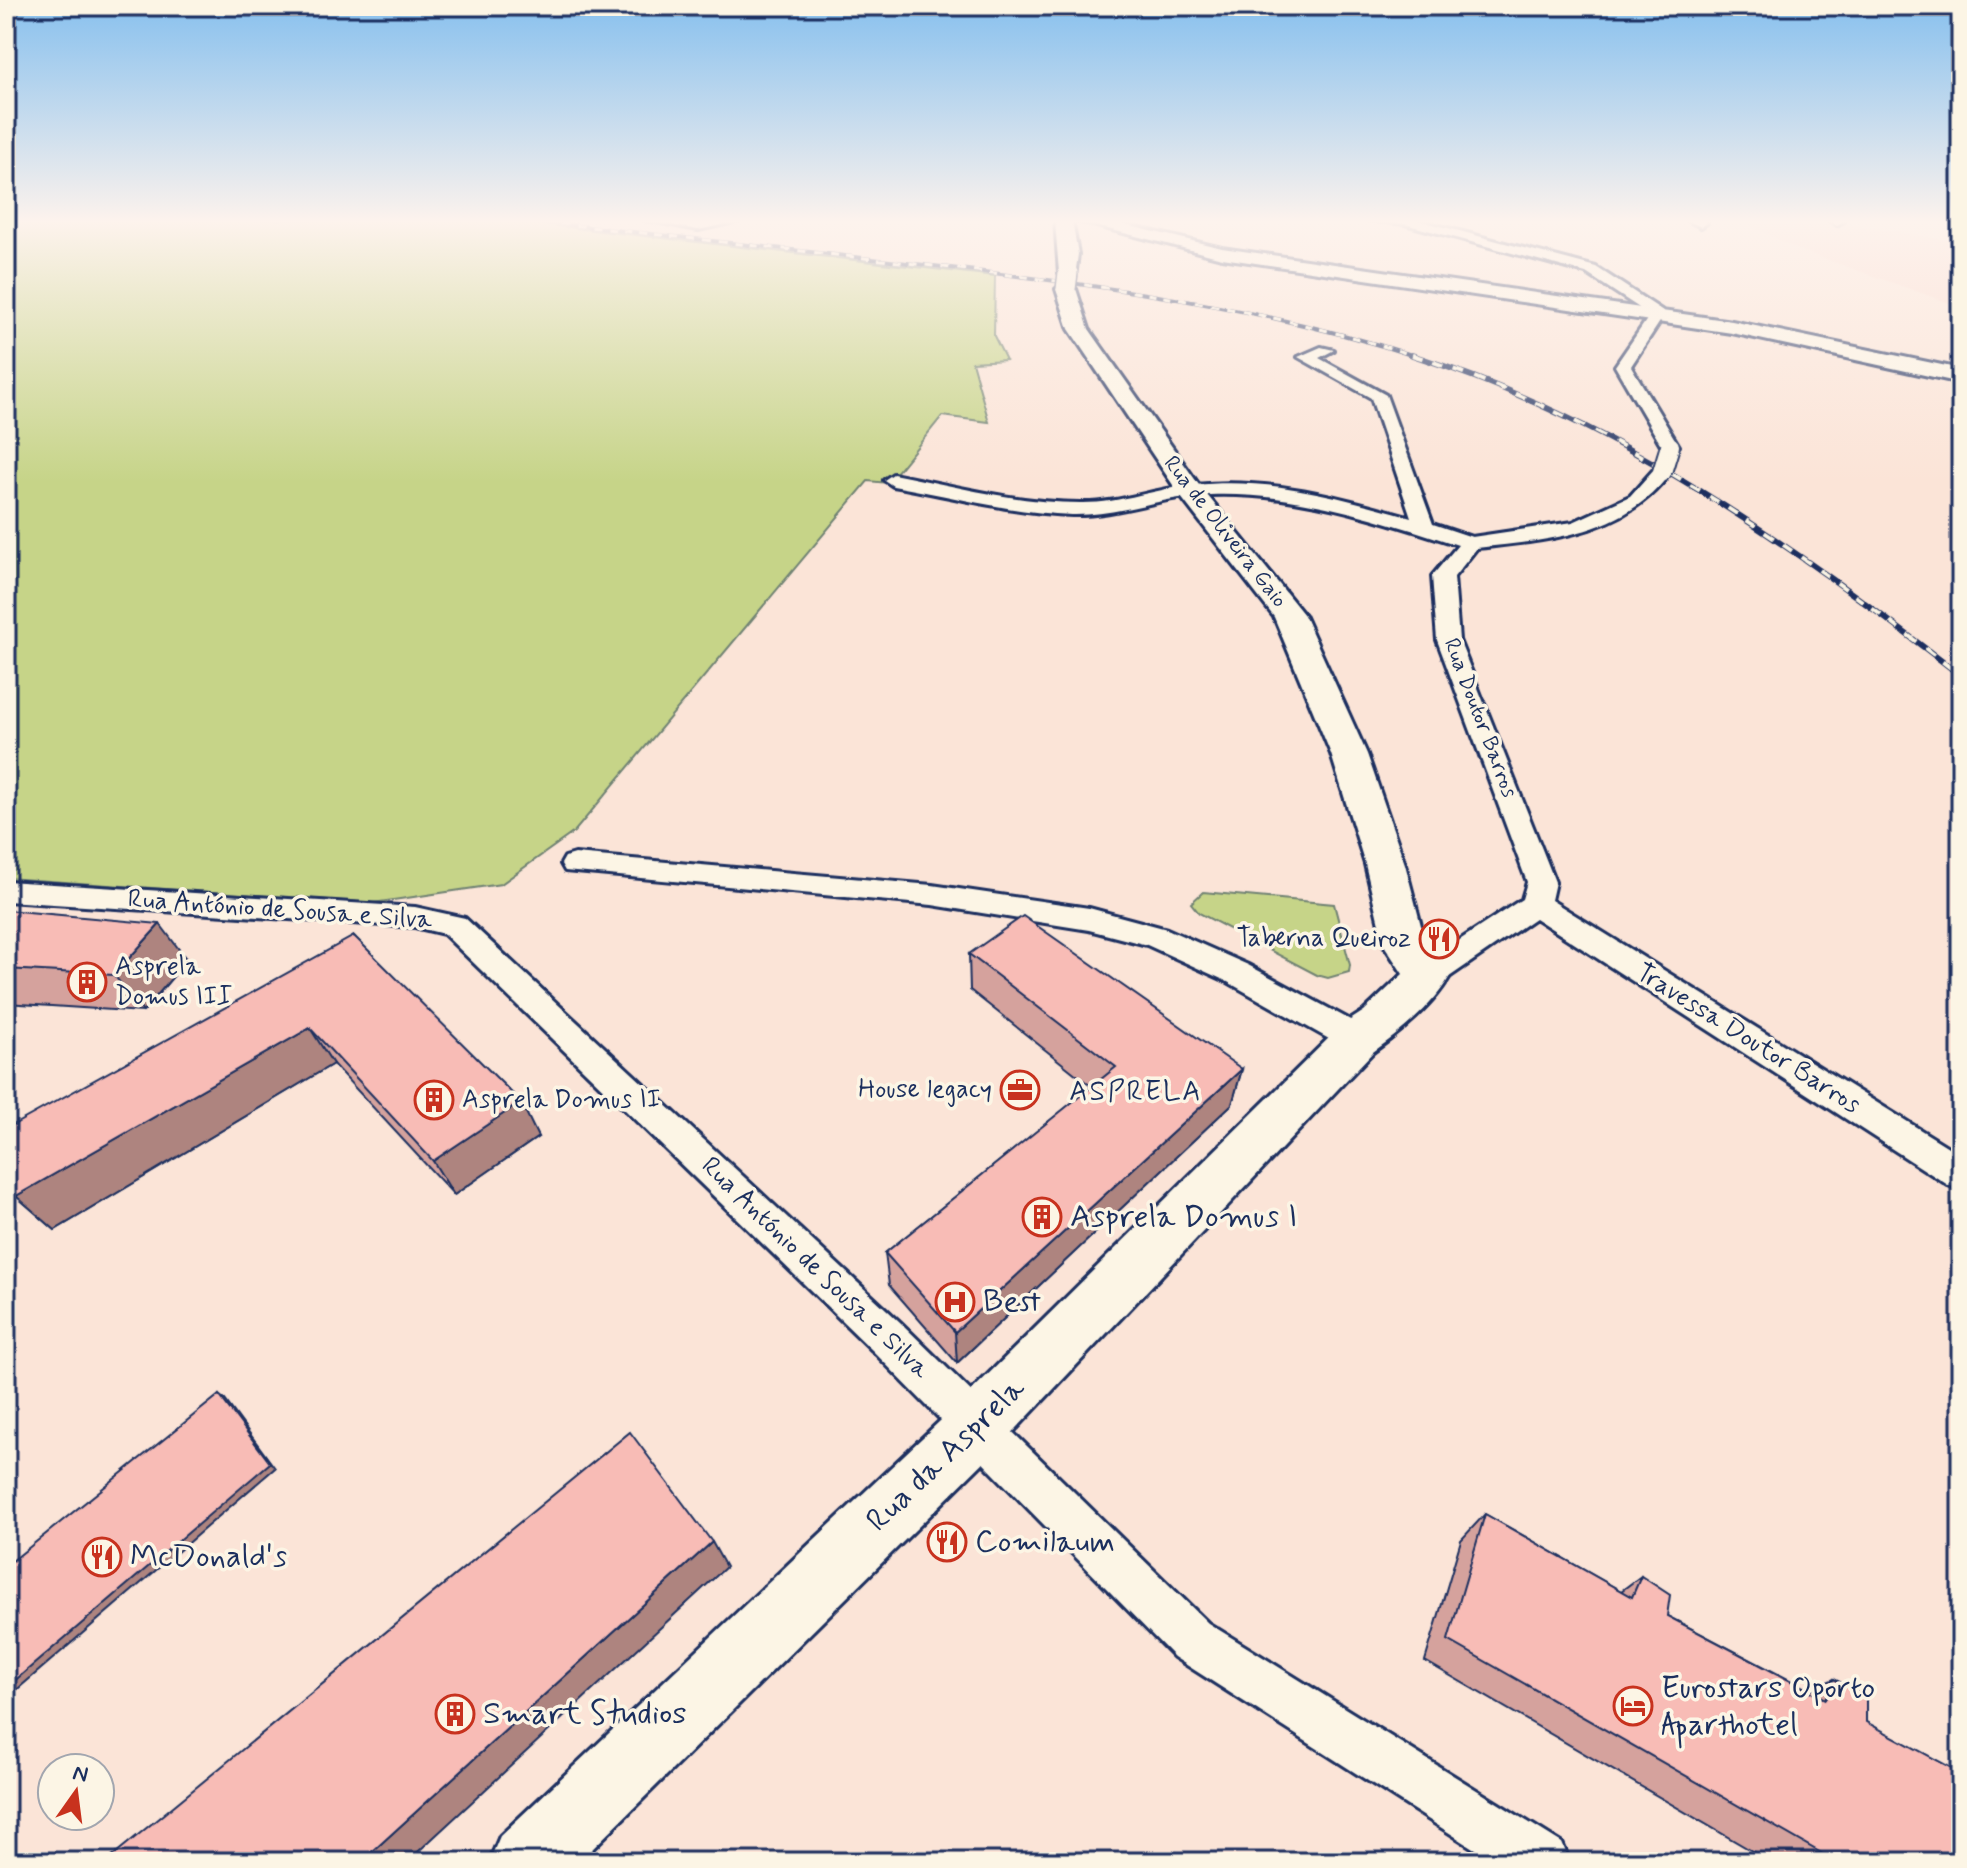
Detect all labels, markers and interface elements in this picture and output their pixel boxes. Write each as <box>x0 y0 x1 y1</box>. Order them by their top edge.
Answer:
street label: Rua de Oliveira Gaio <box>1157 450 1293 614</box>
street label: Rua Doutor Barros <box>1437 634 1523 802</box>
street label: Rua António de Sousa e Silva <box>127 882 434 938</box>
restaurant icon: Taberna Queiroz <box>1418 918 1460 960</box>
place label: Taberna Queiroz <box>1236 922 1411 956</box>
place label: Asprela Domus III <box>115 950 232 1014</box>
street label: Travessa Doutor Barros <box>1629 956 1867 1122</box>
building icon: Asprela Domus III <box>66 961 108 1003</box>
office icon: House legacy <box>999 1069 1041 1111</box>
place label: House legacy <box>858 1073 992 1107</box>
district label: ASPRELA <box>1069 1074 1203 1111</box>
building icon: Asprela Domus II <box>413 1079 455 1121</box>
place label: Asprela Domus II <box>462 1083 660 1117</box>
street label: Rua António de Sousa e Silva <box>693 1150 937 1386</box>
building icon: Asprela Domus I <box>1021 1196 1063 1238</box>
place label: Asprela Domus I <box>1070 1196 1297 1238</box>
hospital icon: Best <box>934 1281 976 1323</box>
place label: Best <box>983 1281 1041 1323</box>
street label: Rua da Asprela <box>858 1368 1035 1541</box>
restaurant icon: Comilaum <box>926 1521 968 1563</box>
place label: Comilaum <box>975 1521 1115 1563</box>
restaurant icon: McDonald's <box>81 1536 123 1578</box>
place label: McDonald's <box>130 1536 287 1578</box>
place label: Eurostars Oporto Aparthotel <box>1661 1667 1875 1749</box>
hotel icon: Eurostars Oporto Aparthotel <box>1612 1685 1654 1727</box>
building icon: Smart Studios <box>434 1693 476 1735</box>
place label: Smart Studios <box>483 1693 687 1735</box>
north arrow <box>36 1752 116 1832</box>
text: N <box>70 1759 91 1790</box>

